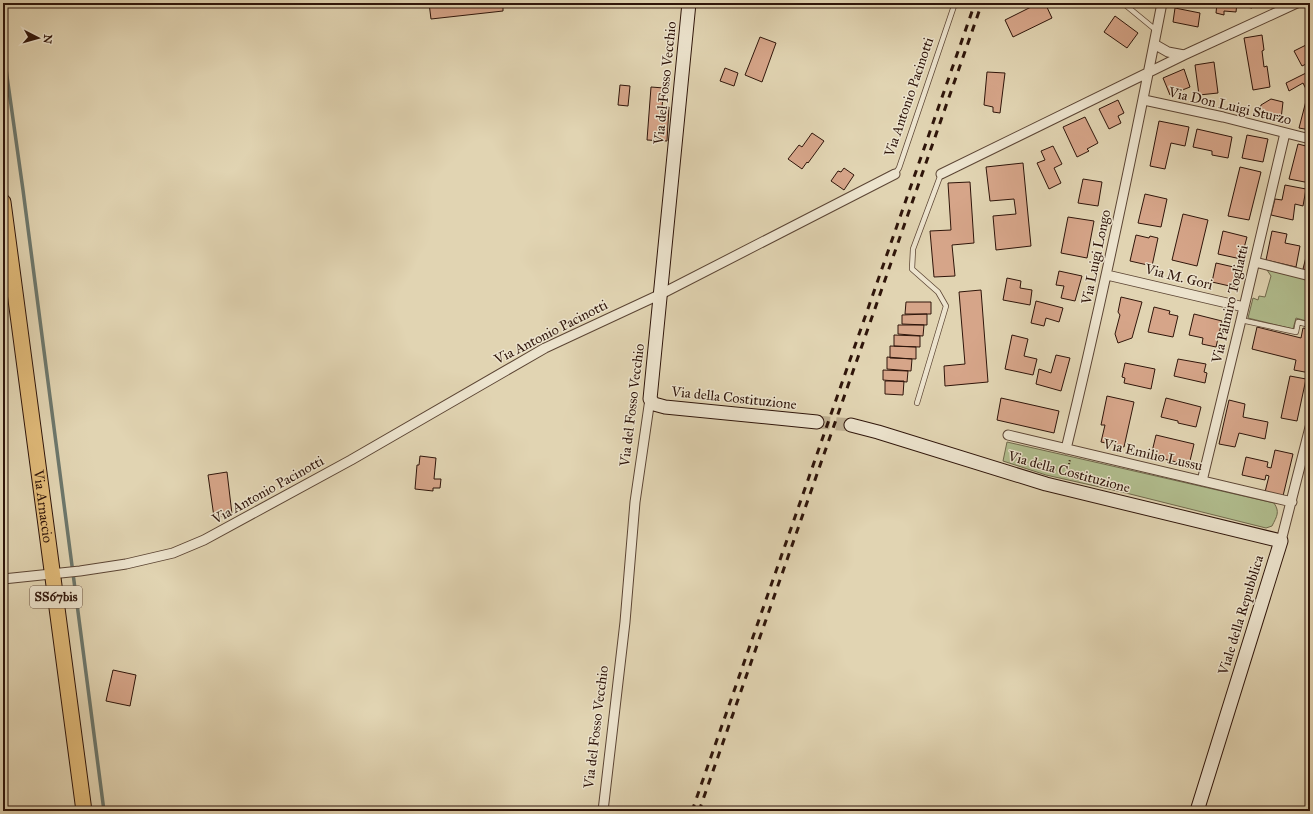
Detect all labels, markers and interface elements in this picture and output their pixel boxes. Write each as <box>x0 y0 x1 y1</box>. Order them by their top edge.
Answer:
north arrow <box>18 18 58 58</box>
street label: Via del Fosso Vecchio <box>650 21 680 146</box>
text: N <box>40 34 54 45</box>
street label: Via Antonio Pacinotti <box>880 35 937 160</box>
street label: Via Don Luigi Sturzo <box>1166 83 1293 128</box>
street label: Via Luigi Longo <box>1077 208 1114 307</box>
street label: Via Palmiro Togliatti <box>1208 243 1252 366</box>
street label: Via M. Gori <box>1142 260 1215 294</box>
street label: Via Antonio Pacinotti <box>491 296 611 368</box>
street label: Via del Fosso Vecchio <box>616 343 648 468</box>
street label: Via della Costituzione <box>670 383 798 413</box>
street label: Via Emilio Lussu <box>1101 435 1205 475</box>
street label: Via della Costituzione <box>1005 447 1132 497</box>
street label: Via Antonio Pacinotti <box>208 452 327 528</box>
street label: Via Arnaccio <box>30 468 57 544</box>
street label: Viale della Repubblica <box>1214 553 1267 678</box>
road number: SS67bis <box>30 586 82 608</box>
street label: Via del Fosso Vecchio <box>580 665 612 790</box>

